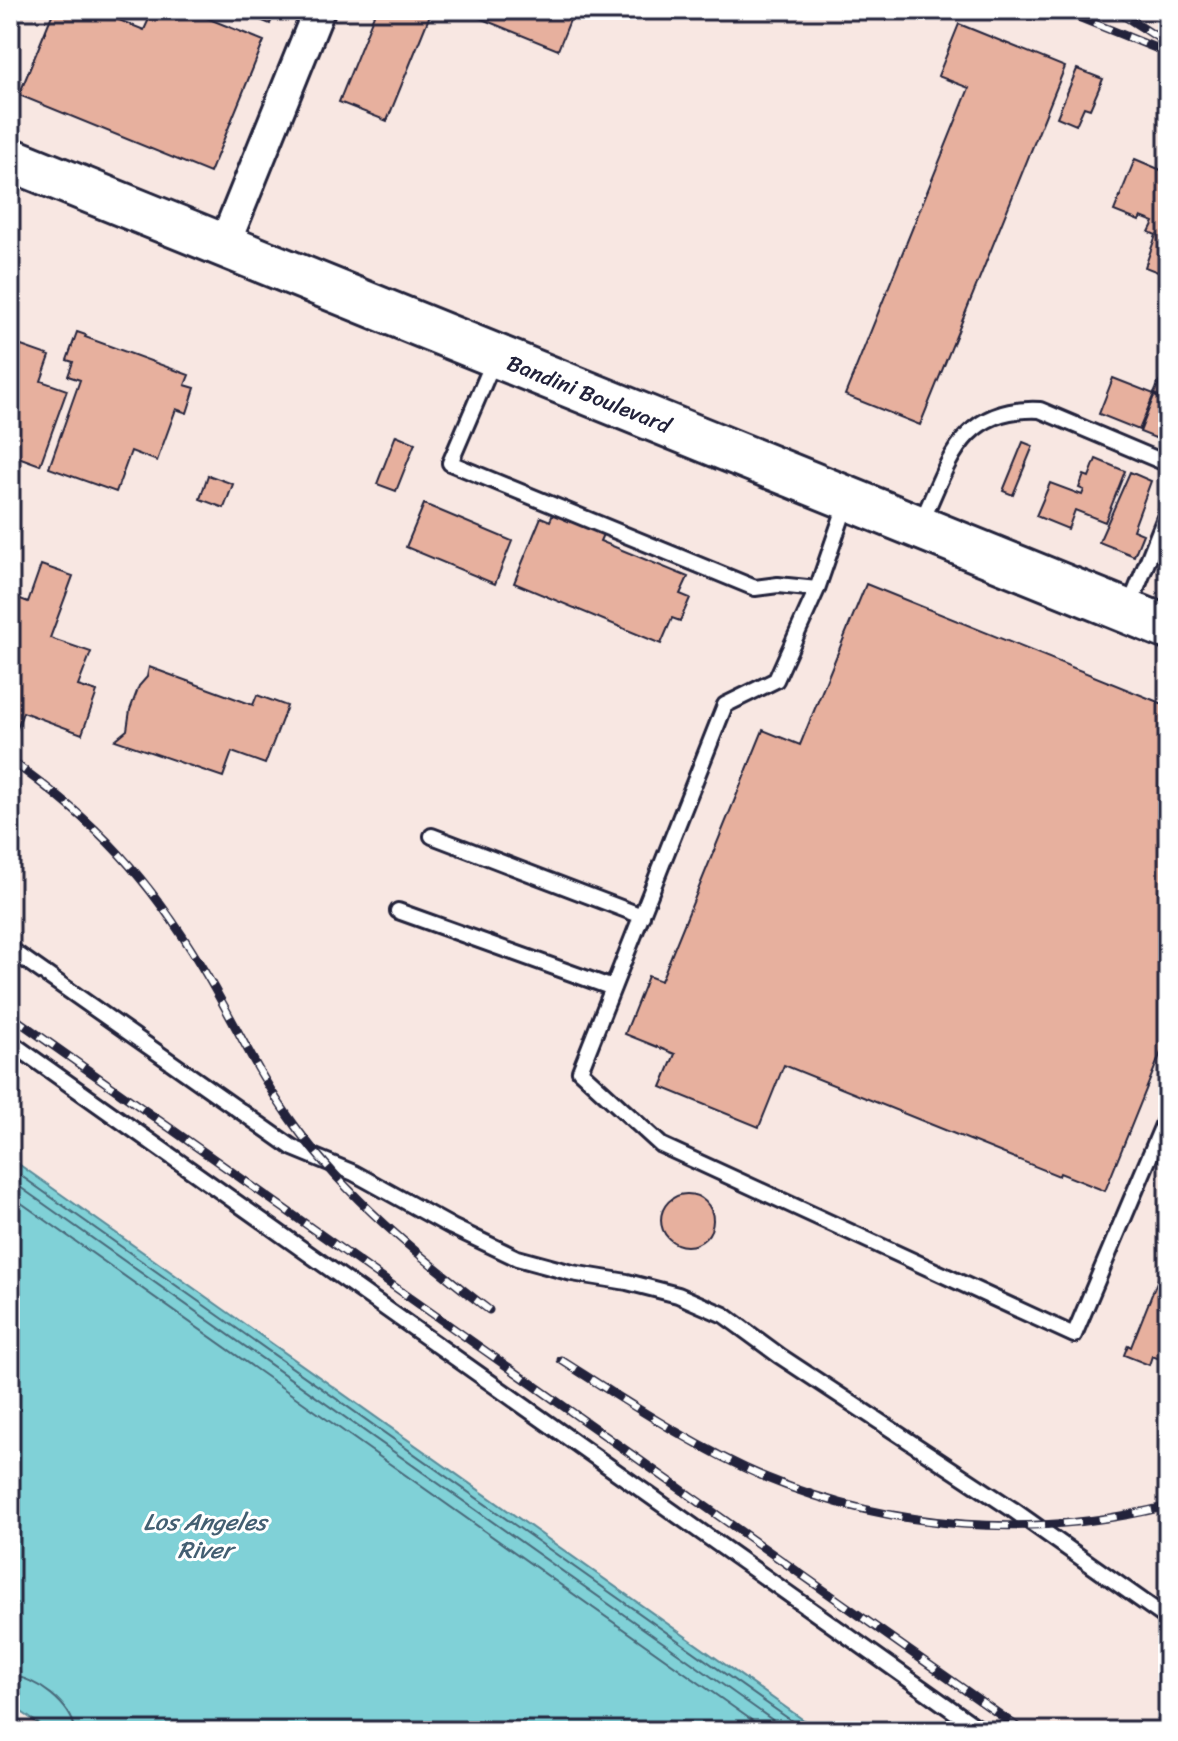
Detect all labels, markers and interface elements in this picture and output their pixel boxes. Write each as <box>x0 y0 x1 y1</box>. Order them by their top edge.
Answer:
street label: Bandini Boulevard <box>501 343 678 445</box>
water label: Los Angeles River <box>143 1501 270 1571</box>

